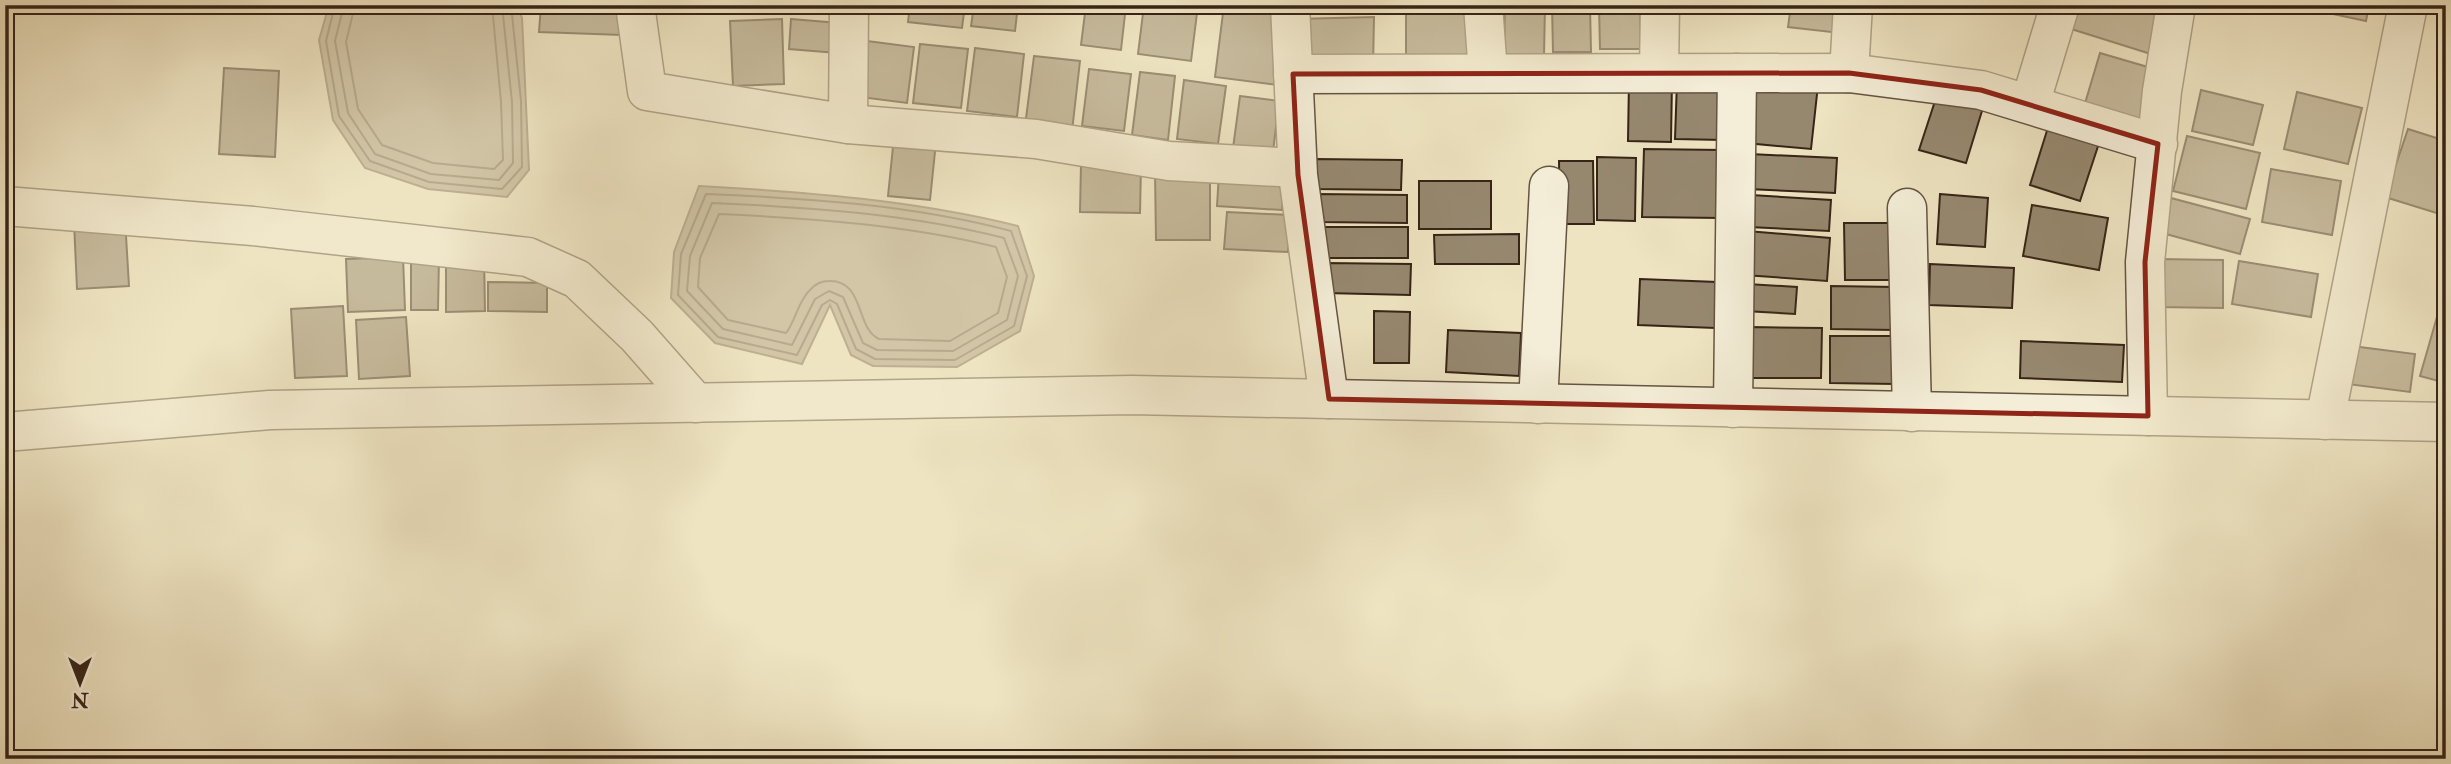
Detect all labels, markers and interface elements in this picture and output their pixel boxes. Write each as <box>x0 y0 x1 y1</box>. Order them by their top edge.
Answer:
north arrow <box>46 648 116 718</box>
text: N <box>71 687 90 711</box>

